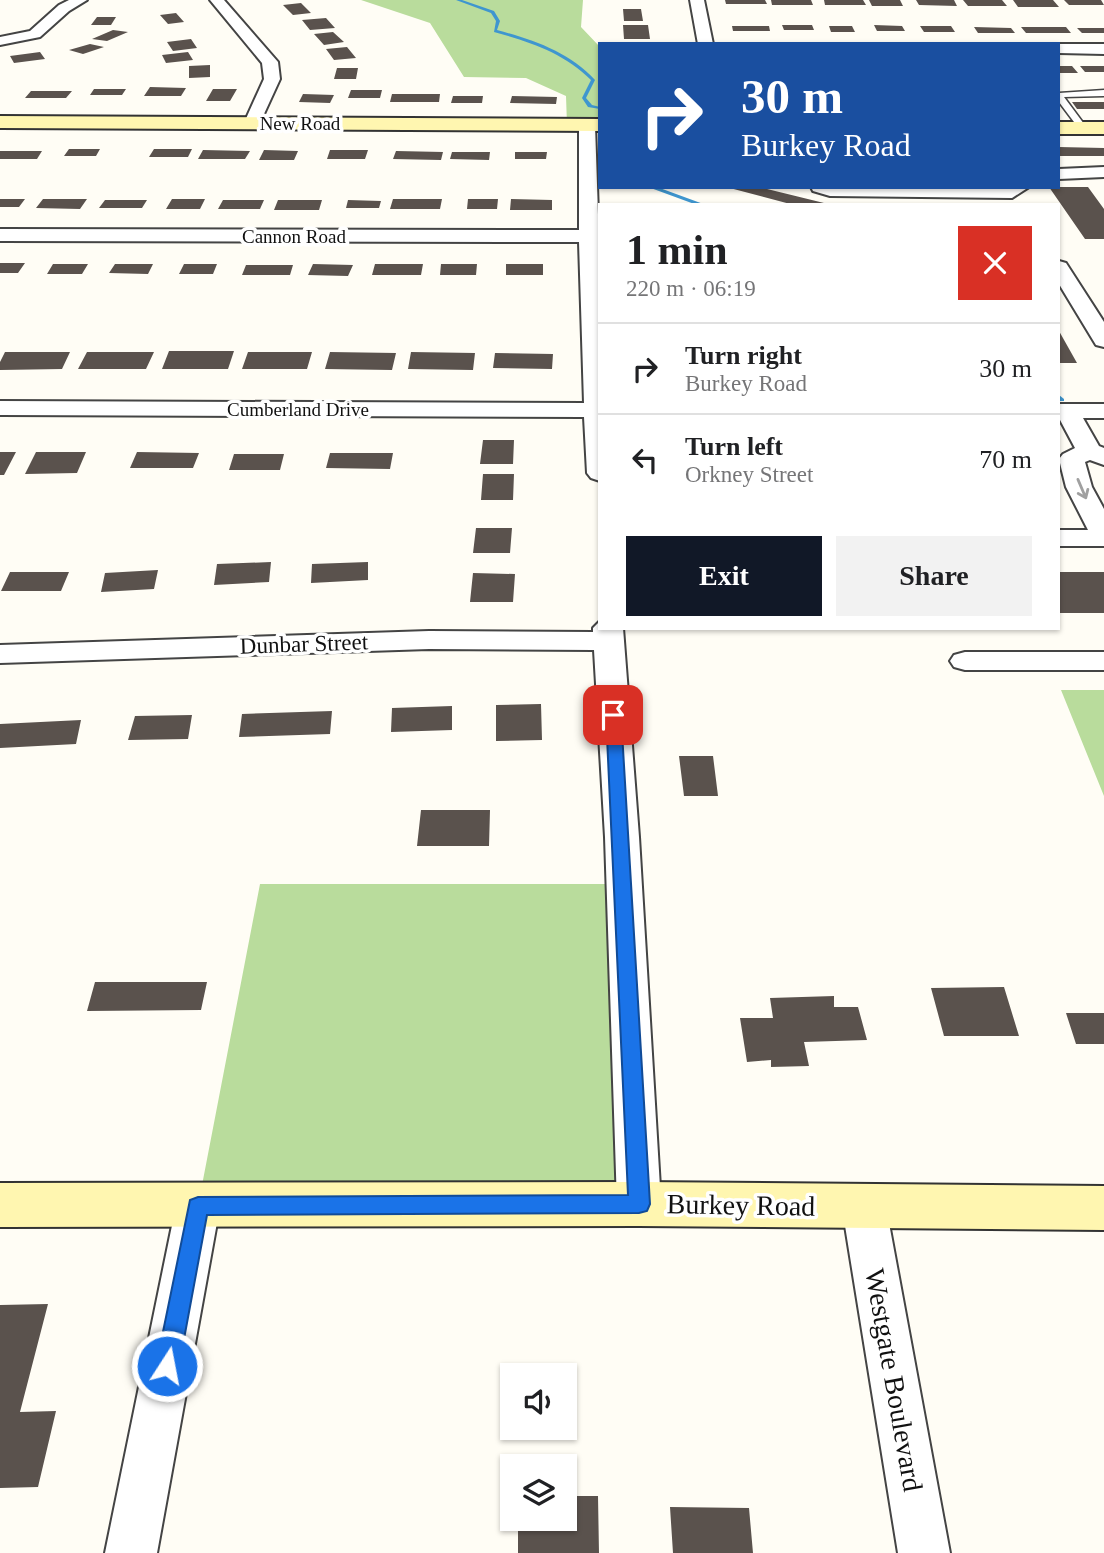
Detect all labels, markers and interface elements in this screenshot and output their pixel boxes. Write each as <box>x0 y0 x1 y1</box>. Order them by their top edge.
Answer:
text: 30 m <box>741 69 843 124</box>
icon: right <box>626 70 717 161</box>
street label: New Road <box>260 113 341 134</box>
text: Burkey Road <box>741 127 911 163</box>
street label: Cannon Road <box>242 226 346 247</box>
button: close <box>958 226 1032 300</box>
text: 1 min <box>626 227 728 273</box>
text: 220 m · 06:19 <box>626 276 756 301</box>
text: Turn right <box>685 341 802 370</box>
icon: right <box>626 350 664 388</box>
text: 30 m <box>979 354 1032 383</box>
text: Burkey Road <box>685 371 807 396</box>
street label: Cumberland Drive <box>227 399 369 420</box>
text: Turn left <box>685 432 783 461</box>
icon: left <box>626 441 664 479</box>
text: 70 m <box>979 445 1032 474</box>
text: Orkney Street <box>685 462 813 487</box>
one-way arrow <box>1076 478 1089 500</box>
button: Exit <box>626 536 822 616</box>
button: Share <box>836 536 1032 616</box>
street label: Dunbar Street <box>239 629 369 659</box>
pin <box>583 685 643 745</box>
icon: arrive <box>594 696 632 734</box>
street label: Burkey Road <box>666 1188 816 1222</box>
street label: Westgate Boulevard <box>859 1266 929 1494</box>
position arrow <box>130 1329 204 1403</box>
map controls <box>500 1363 577 1531</box>
button: sound <box>500 1363 577 1440</box>
button: layers <box>500 1454 577 1531</box>

